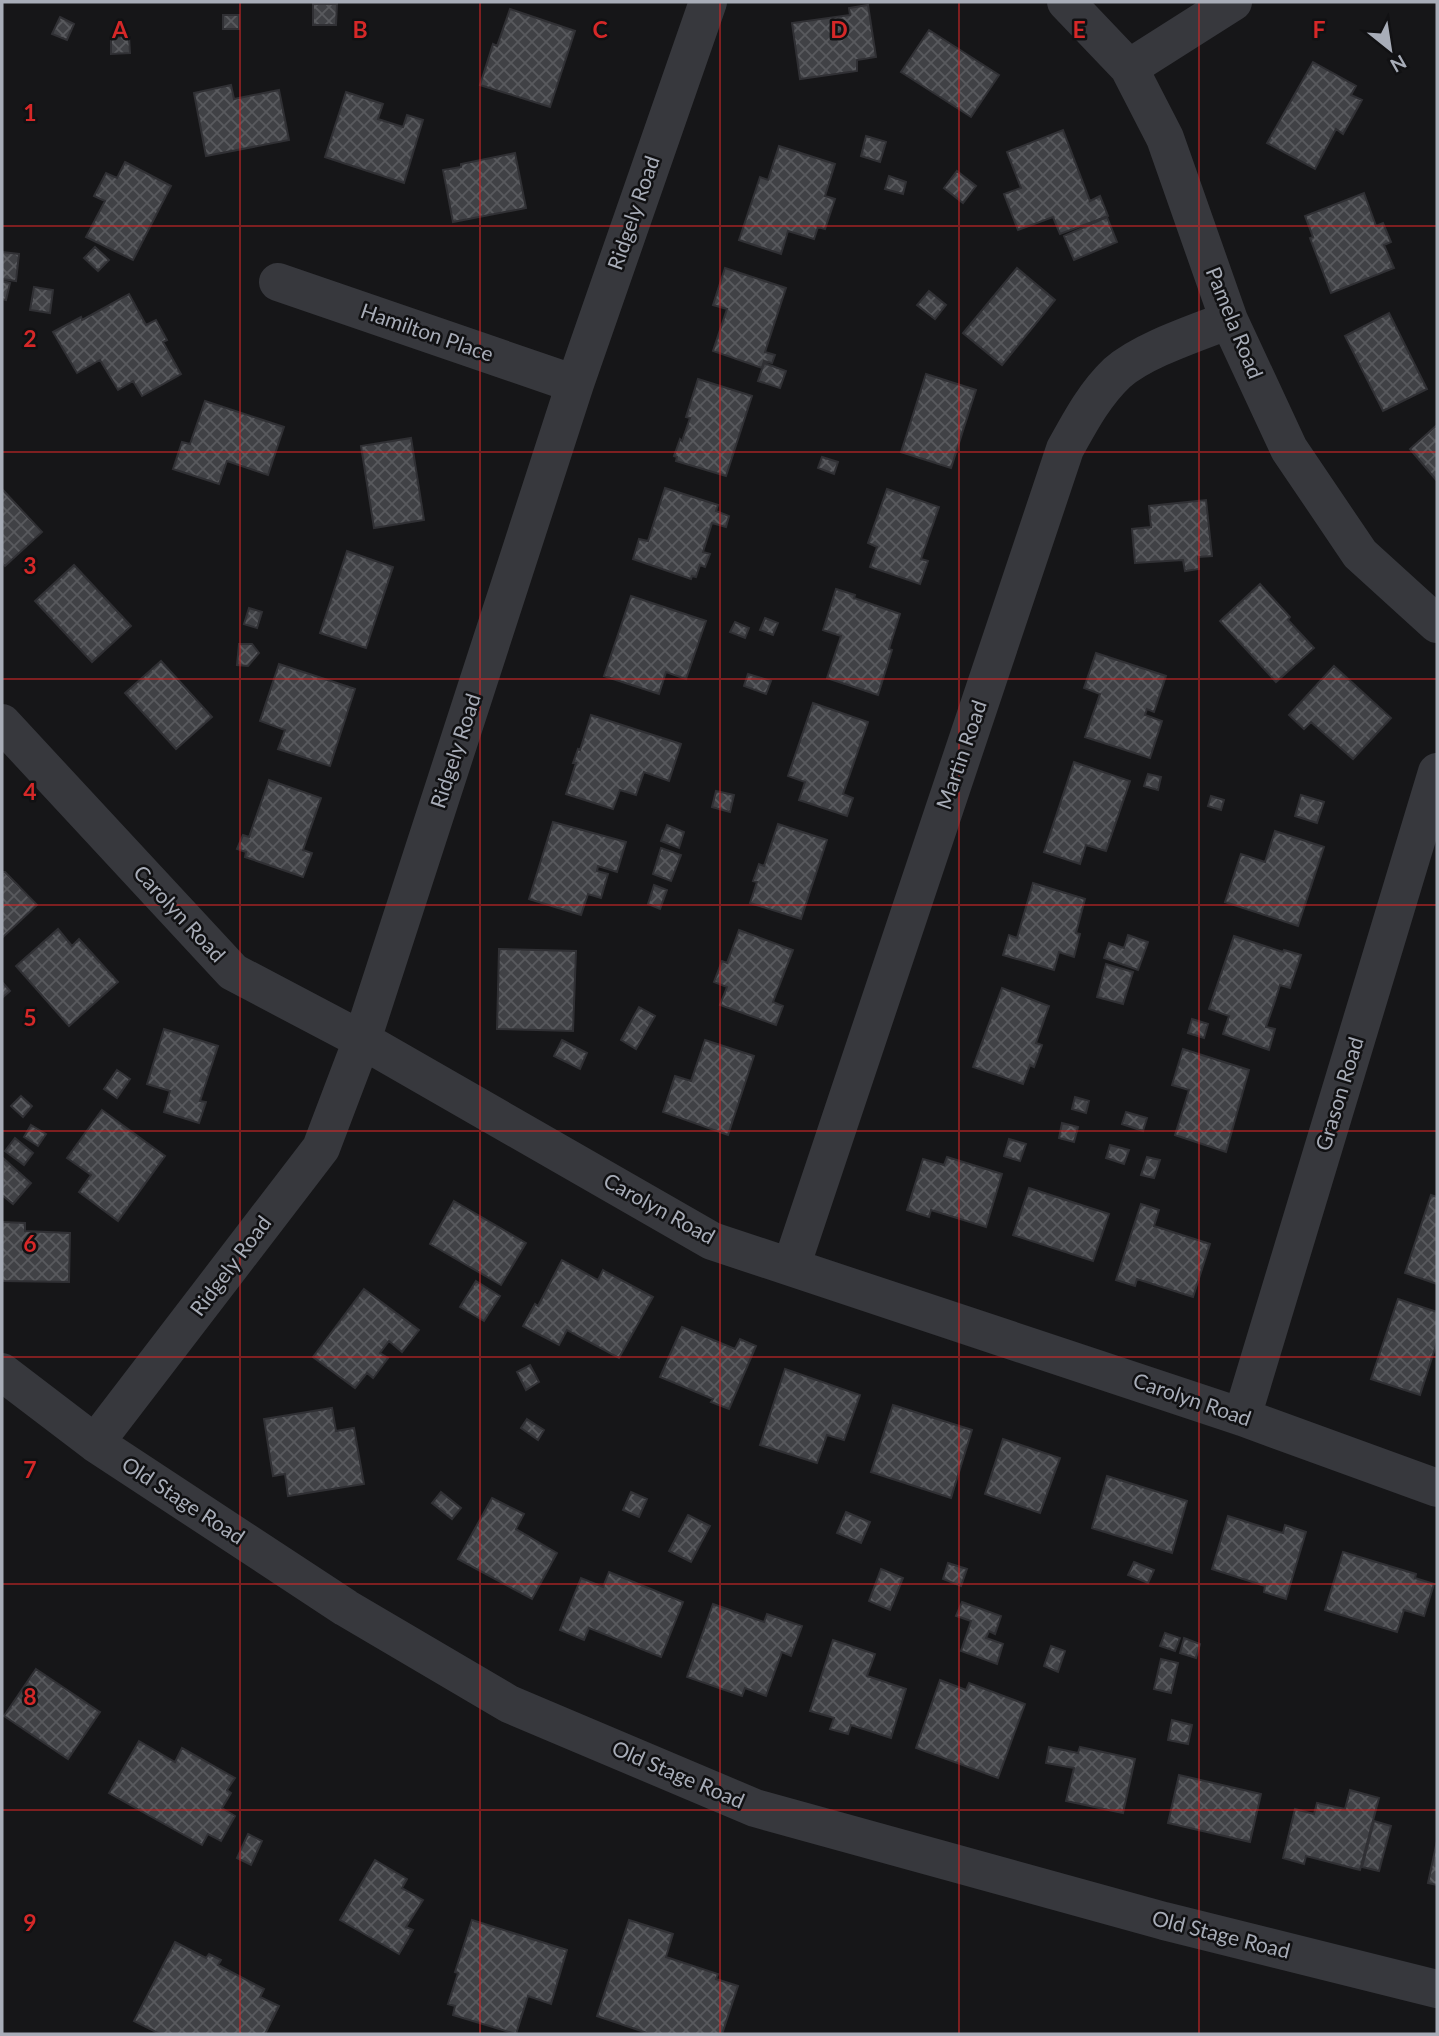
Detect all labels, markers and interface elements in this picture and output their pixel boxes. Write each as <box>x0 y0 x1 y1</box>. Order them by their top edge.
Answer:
north arrow <box>1355 14 1425 84</box>
text: A <box>111 15 129 43</box>
text: B <box>352 15 368 43</box>
text: C <box>592 15 608 43</box>
text: D <box>830 15 848 43</box>
text: E <box>1072 15 1086 43</box>
text: F <box>1312 15 1326 43</box>
text: N <box>1387 51 1411 78</box>
text: 1 <box>23 98 37 126</box>
street label: Ridgely Road <box>601 152 664 273</box>
street label: Pamela Road <box>1202 263 1269 382</box>
street label: Hamilton Place <box>358 297 497 366</box>
text: 2 <box>23 324 37 352</box>
text: 3 <box>23 551 37 579</box>
street label: Ridgely Road <box>424 690 485 811</box>
street label: Martin Road <box>930 697 991 812</box>
text: 4 <box>23 777 37 805</box>
street label: Carolyn Road <box>129 859 231 966</box>
text: 5 <box>23 1003 37 1031</box>
street label: Grason Road <box>1309 1034 1368 1154</box>
street label: Carolyn Road <box>600 1167 720 1248</box>
street label: Ridgely Road <box>184 1210 276 1320</box>
text: 6 <box>23 1229 37 1257</box>
street label: Carolyn Road <box>1130 1367 1255 1430</box>
street label: Old Stage Road <box>118 1451 250 1549</box>
text: 7 <box>23 1455 37 1483</box>
text: 8 <box>23 1682 37 1710</box>
street label: Old Stage Road <box>609 1734 749 1813</box>
street label: Old Stage Road <box>1150 1904 1293 1963</box>
text: 9 <box>23 1908 37 1936</box>

